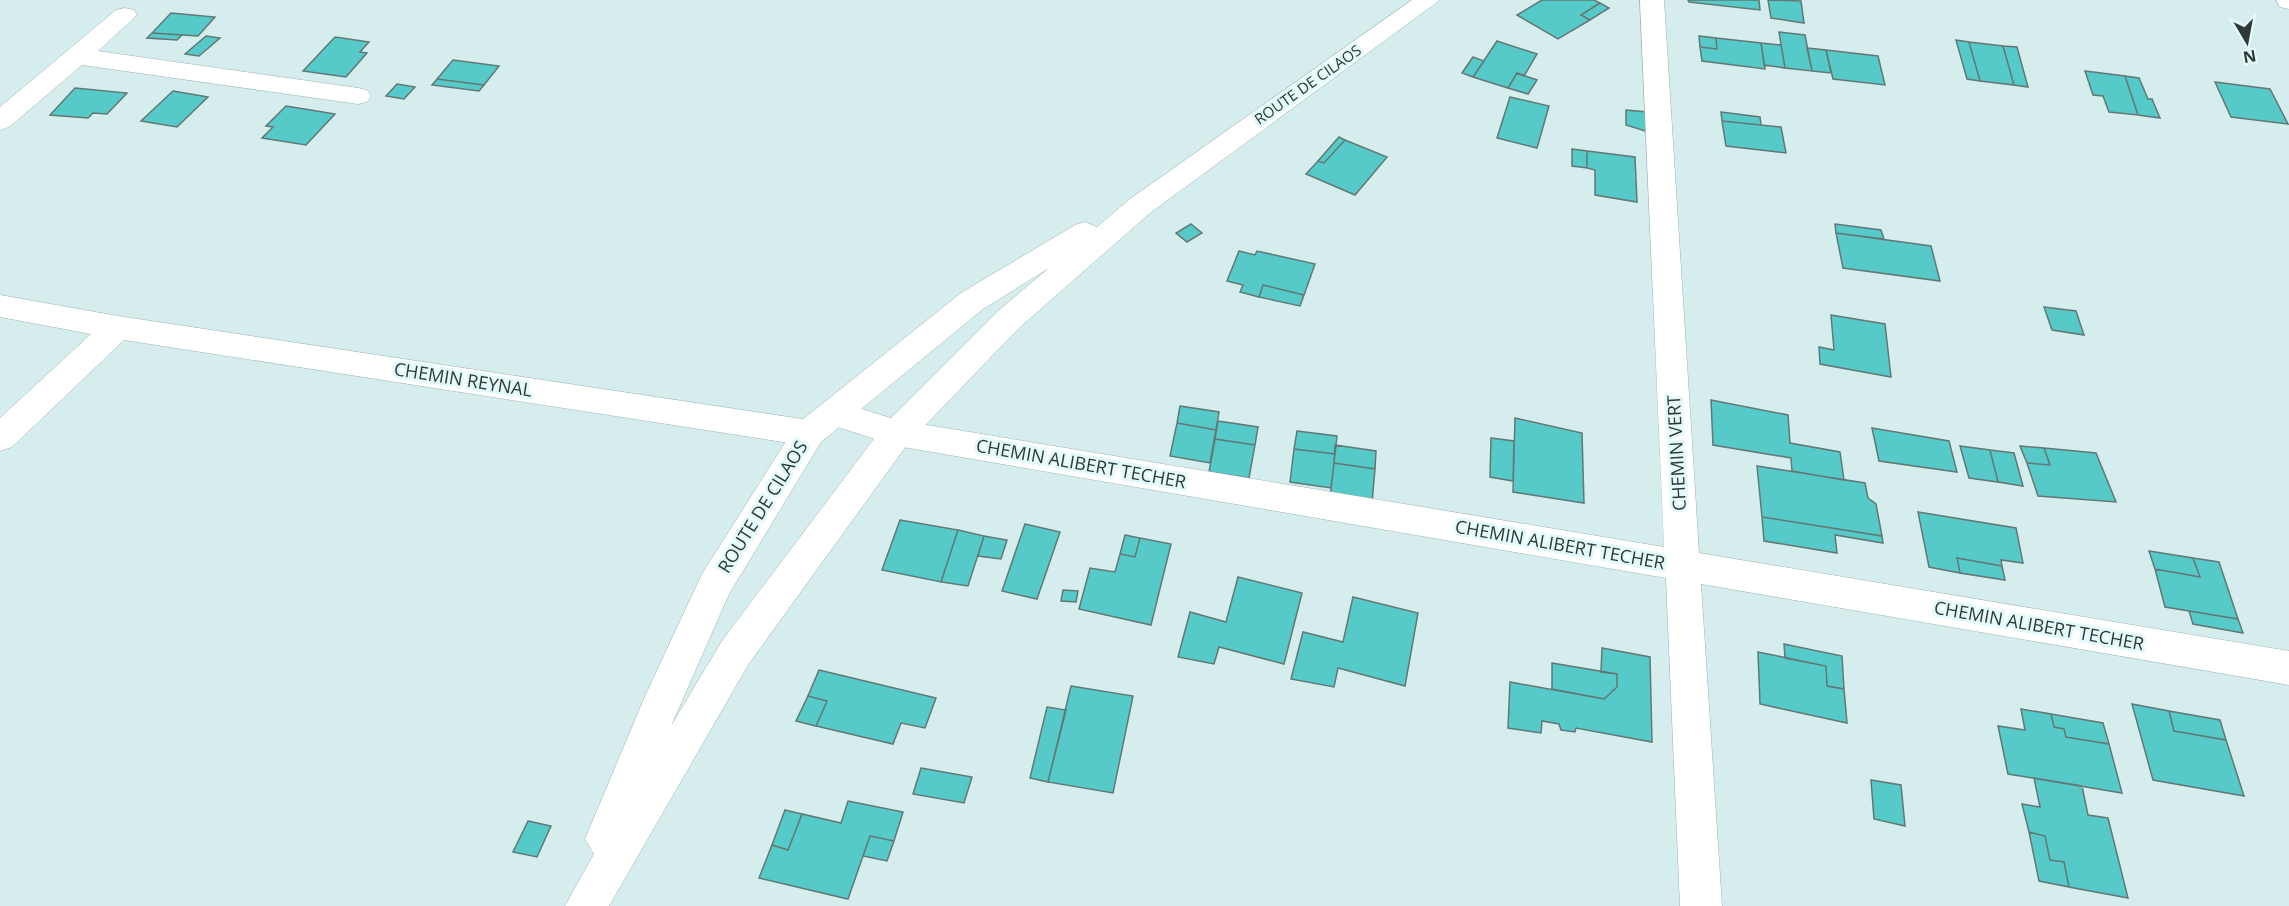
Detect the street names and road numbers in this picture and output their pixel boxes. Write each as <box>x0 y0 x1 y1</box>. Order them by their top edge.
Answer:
street label: ROUTE DE CILAOS <box>1250 40 1365 129</box>
street label: CHEMIN REYNAL <box>392 356 534 402</box>
street label: CHEMIN VERT <box>1661 395 1691 512</box>
street label: CHEMIN ALIBERT TECHER <box>974 433 1188 493</box>
street label: ROUTE DE CILAOS <box>712 436 813 577</box>
street label: CHEMIN ALIBERT TECHER <box>1453 514 1667 574</box>
street label: CHEMIN ALIBERT TECHER <box>1932 595 2146 655</box>

